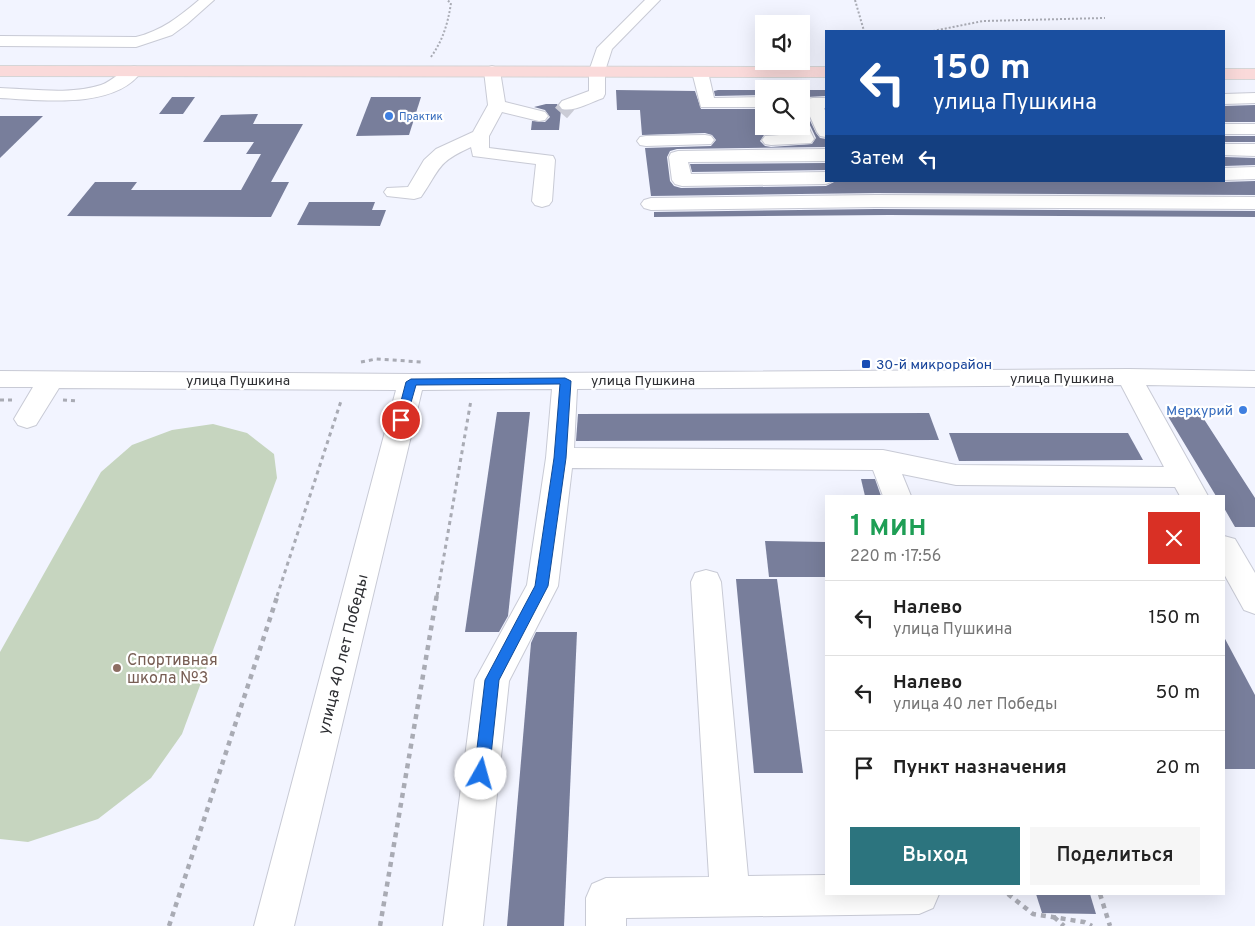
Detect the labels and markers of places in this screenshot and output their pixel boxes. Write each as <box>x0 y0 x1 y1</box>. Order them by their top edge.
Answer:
marker: Практик <box>383 110 395 122</box>
place label: Практик <box>399 110 443 124</box>
place label: 30-й микрорайон <box>876 357 992 374</box>
marker: 30-й микрорайон <box>860 358 872 370</box>
pin <box>380 399 422 441</box>
place label: Меркурий <box>1166 403 1233 420</box>
marker: Меркурий <box>1237 404 1249 416</box>
place label: Спортивная школа №3 <box>127 651 218 689</box>
marker: Спортивная школа №3 <box>111 662 123 674</box>

